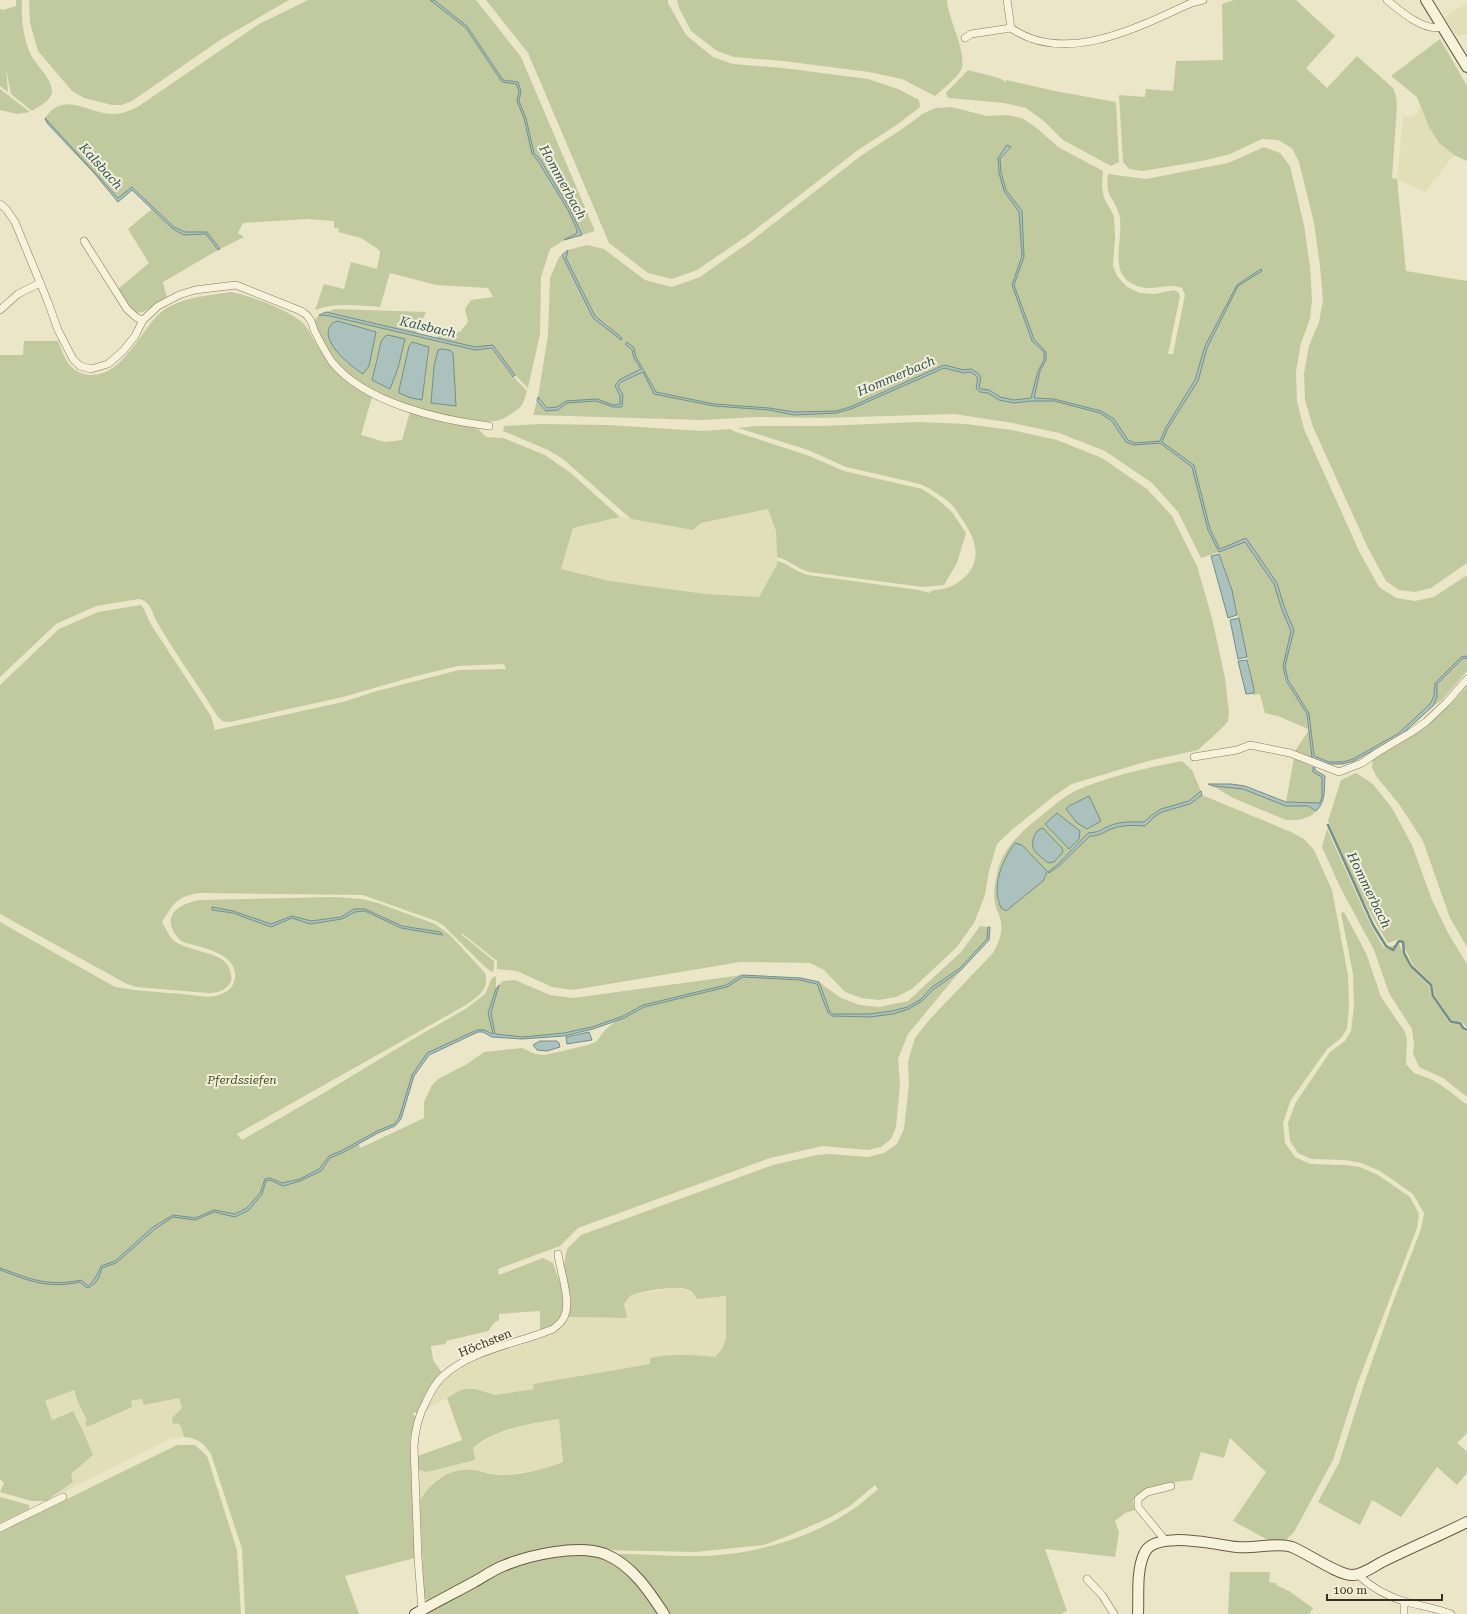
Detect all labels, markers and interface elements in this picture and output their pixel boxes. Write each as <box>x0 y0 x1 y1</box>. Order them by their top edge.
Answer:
water label: Kalsbach <box>76 139 126 192</box>
water label: Hommerbach <box>536 141 590 222</box>
water label: Kalsbach <box>397 313 458 341</box>
water label: Hommerbach <box>854 353 937 399</box>
water label: Hommerbach <box>1344 849 1394 931</box>
park label: Pferdssiefen <box>206 1073 277 1087</box>
street label: Höchsten <box>456 1326 514 1360</box>
scale bar <box>1327 1576 1442 1602</box>
text: 100 m <box>1333 1583 1367 1597</box>

